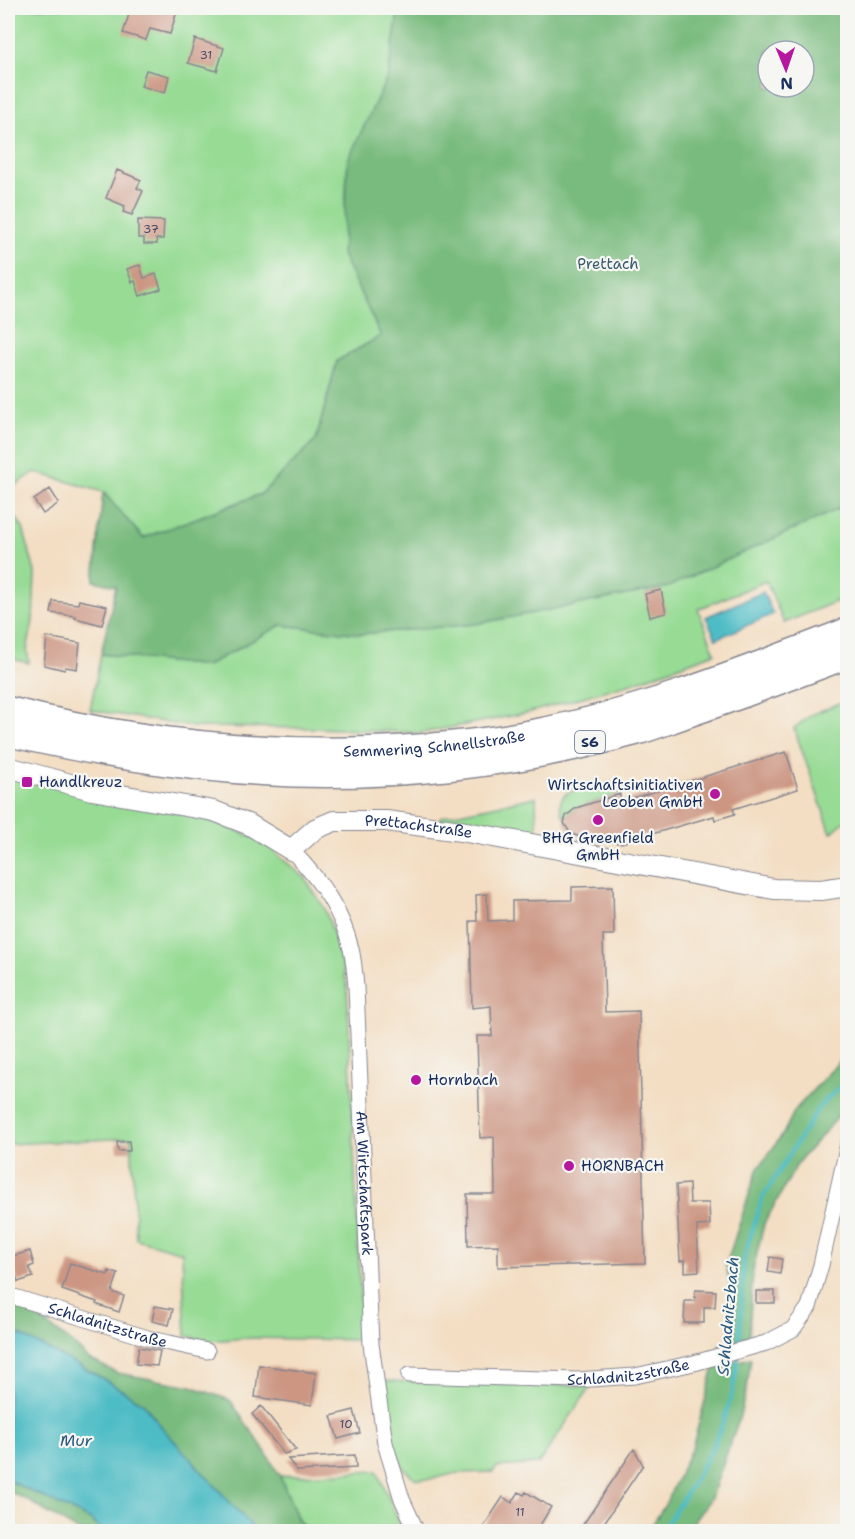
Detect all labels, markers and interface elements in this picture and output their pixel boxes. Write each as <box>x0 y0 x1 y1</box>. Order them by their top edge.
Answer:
north arrow <box>756 39 816 99</box>
house number: 31 <box>200 47 212 63</box>
text: N <box>780 73 793 94</box>
house number: 37 <box>143 221 159 237</box>
park label: Prettach <box>577 254 639 274</box>
street label: Semmering Schnellstraße <box>343 726 527 762</box>
road number: S6 <box>575 731 605 753</box>
place label: Handlkreuz <box>39 772 123 792</box>
marker: Handlkreuz <box>20 775 34 789</box>
place label: Wirtschaftsinitiativen Leoben GmbH <box>547 775 703 812</box>
marker: Wirtschaftsinitiativen Leoben GmbH <box>708 787 722 801</box>
street label: Prettachstraße <box>365 811 474 843</box>
marker: BHG Greenfield GmbH <box>591 813 605 827</box>
place label: BHG Greenfield GmbH <box>542 828 654 865</box>
place label: Hornbach <box>428 1070 498 1090</box>
marker: Hornbach <box>409 1073 423 1087</box>
street label: Am Wirtschaftspark <box>351 1110 377 1256</box>
place label: HORNBACH <box>581 1156 664 1176</box>
marker: HORNBACH <box>562 1159 576 1173</box>
water label: Schladnitzbach <box>712 1255 744 1377</box>
street label: Schladnitzstraße <box>45 1298 169 1352</box>
street label: Schladnitzstraße <box>567 1354 691 1390</box>
house number: 10 <box>339 1416 353 1432</box>
water label: Mur <box>60 1430 92 1451</box>
house number: 11 <box>515 1504 525 1520</box>

